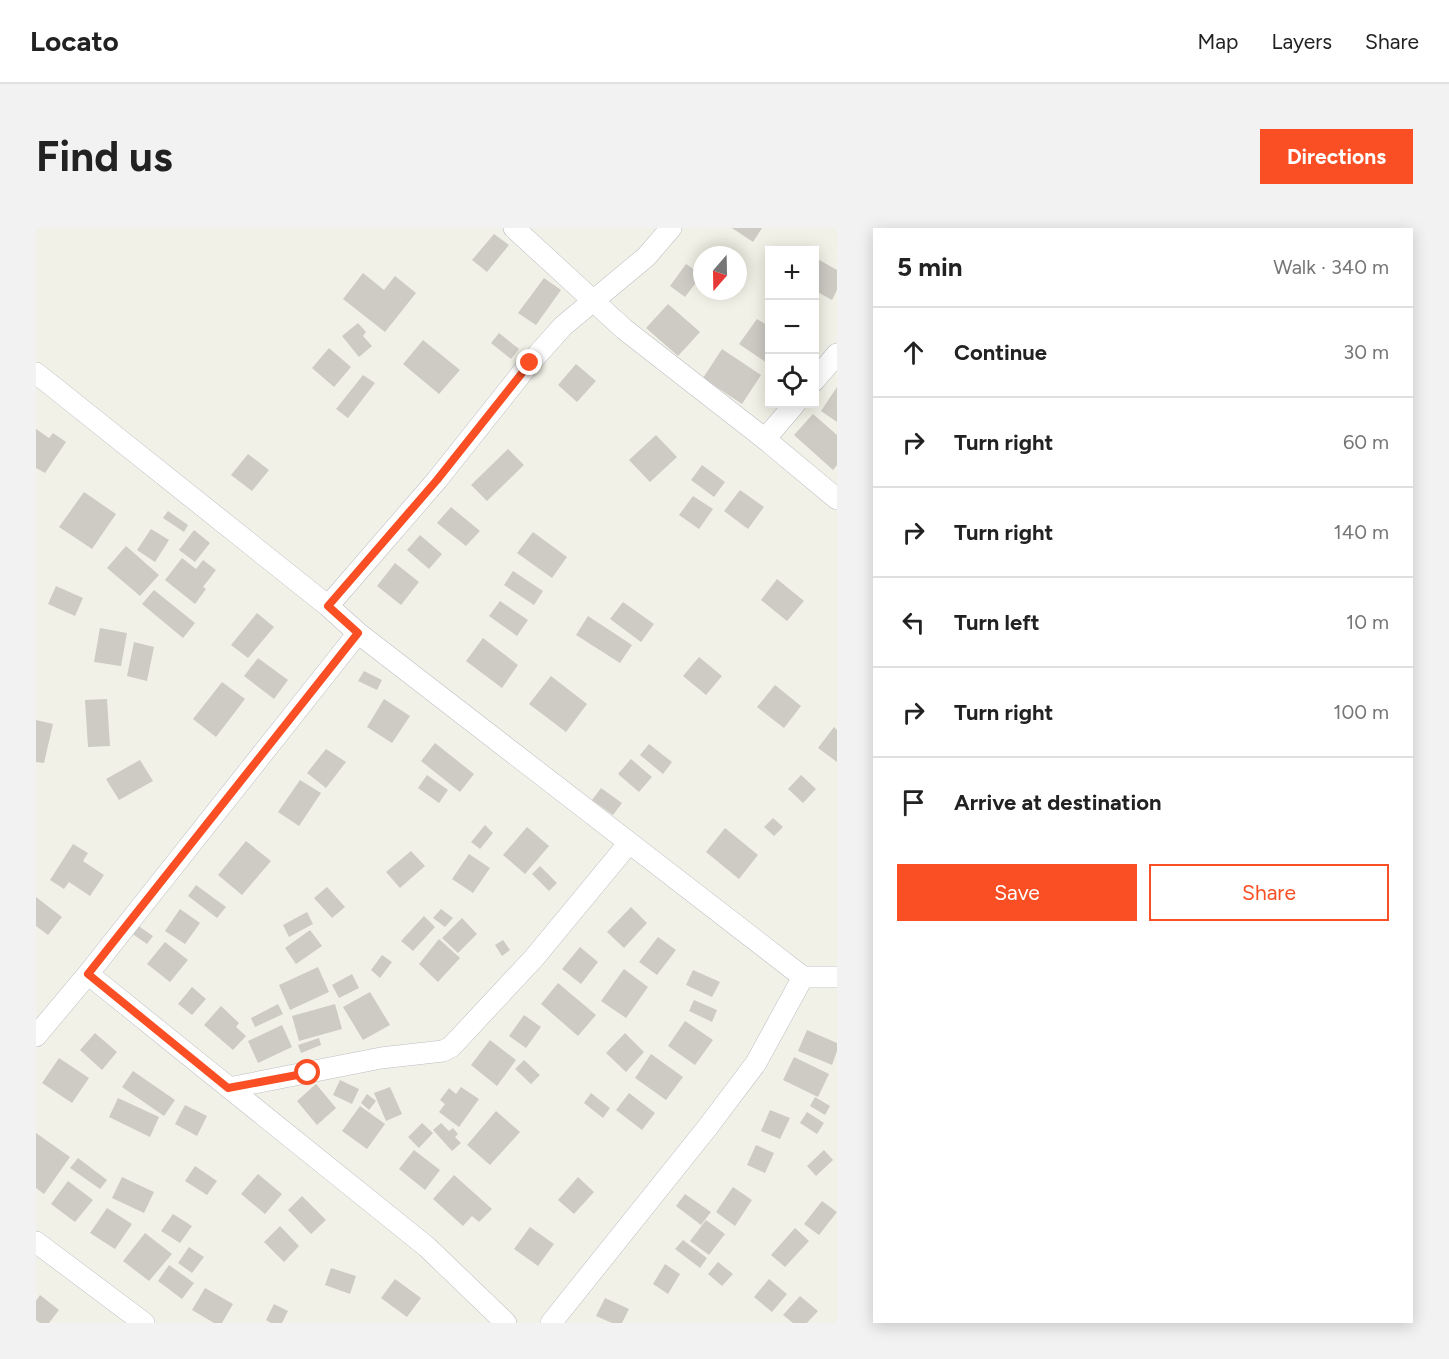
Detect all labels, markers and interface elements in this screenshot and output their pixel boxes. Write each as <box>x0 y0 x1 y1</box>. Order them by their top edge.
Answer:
text: Locato <box>30 24 119 58</box>
text: Map <box>1198 29 1238 54</box>
text: Layers <box>1271 29 1332 54</box>
text: Share <box>1365 29 1419 54</box>
button: Directions <box>1260 129 1413 184</box>
text: Find us <box>36 131 173 182</box>
north arrow <box>693 246 747 300</box>
map controls <box>765 246 819 408</box>
button: + <box>765 246 819 300</box>
text: 5 min <box>897 251 963 283</box>
text: Walk · 340 m <box>1273 255 1389 279</box>
button: − <box>765 300 819 354</box>
icon: ahead <box>897 336 930 369</box>
text: Continue <box>954 339 1047 366</box>
text: 30 m <box>1343 340 1389 364</box>
route end <box>516 349 542 375</box>
button: locate <box>765 354 819 408</box>
icon: right <box>897 426 930 459</box>
text: Turn right <box>954 429 1053 456</box>
text: 60 m <box>1343 430 1389 454</box>
icon: right <box>897 516 930 549</box>
text: Turn right <box>954 519 1053 546</box>
text: 140 m <box>1334 520 1389 544</box>
icon: left <box>897 606 930 639</box>
text: Turn left <box>954 609 1040 636</box>
text: 10 m <box>1346 610 1389 634</box>
icon: right <box>897 696 930 729</box>
text: Turn right <box>954 699 1053 726</box>
text: 100 m <box>1333 700 1389 724</box>
icon: arrive <box>897 786 930 819</box>
text: Arrive at destination <box>954 789 1162 816</box>
button: Save <box>897 864 1137 921</box>
button: Share <box>1149 864 1389 921</box>
route start <box>294 1059 320 1085</box>

